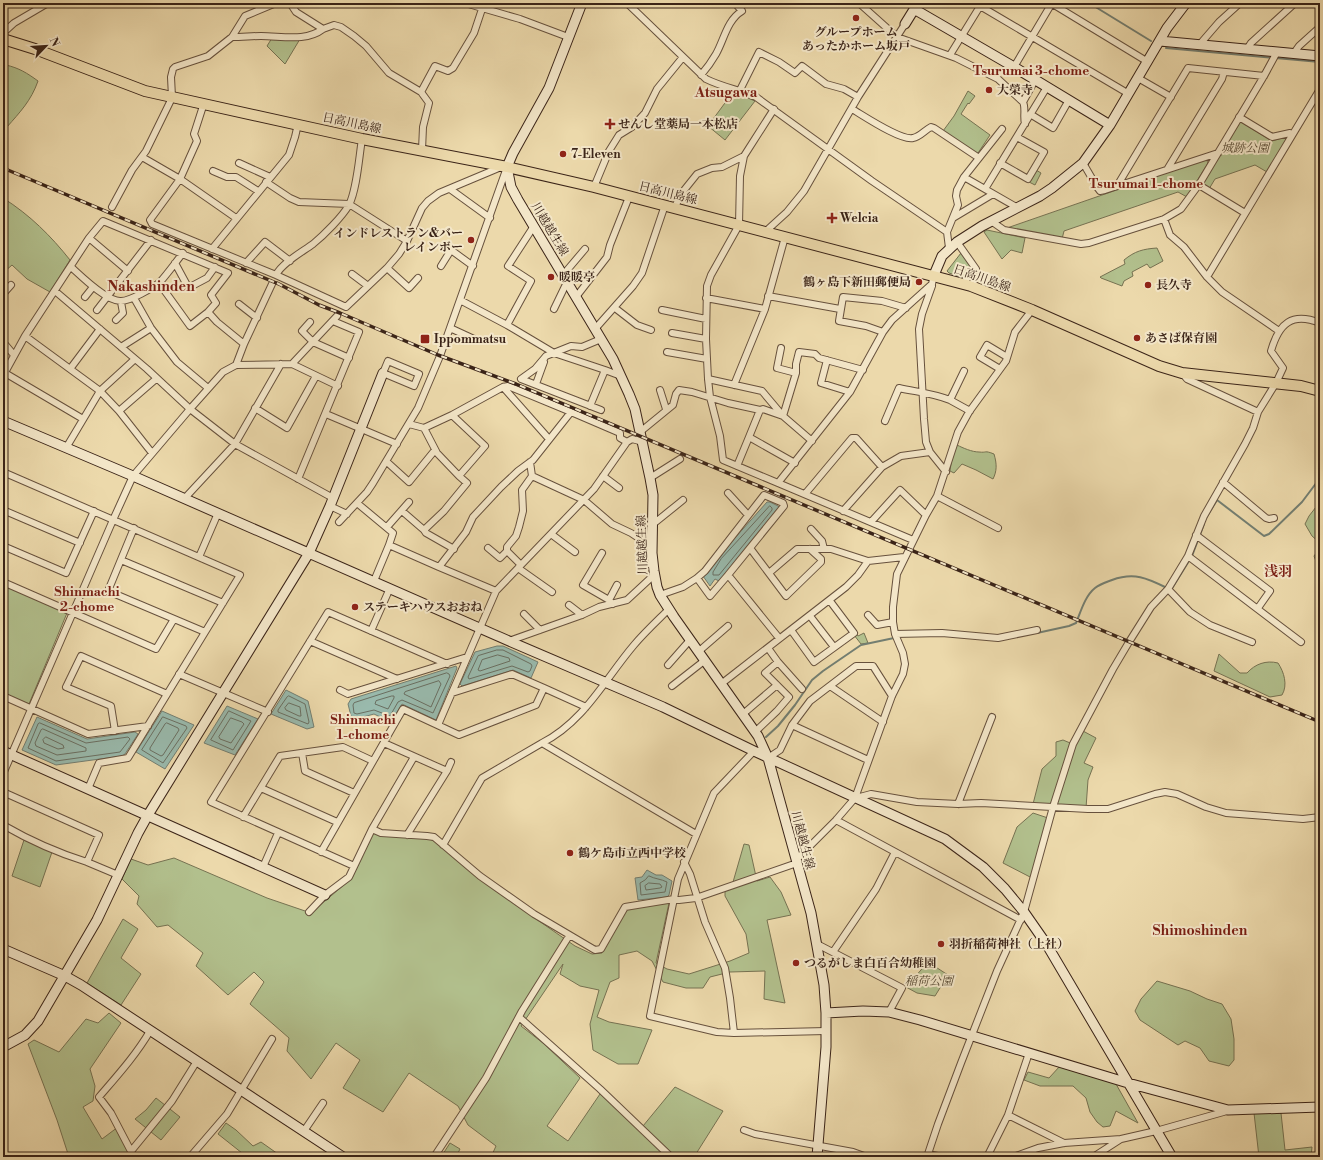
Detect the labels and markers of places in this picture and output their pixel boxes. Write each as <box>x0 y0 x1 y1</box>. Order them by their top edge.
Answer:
marker: グループホーム あったかホーム坂戸 <box>851 13 861 23</box>
place label: グループホーム あったかホーム坂戸 <box>802 25 910 54</box>
place label: 大榮寺 <box>997 83 1033 98</box>
marker: 大榮寺 <box>984 85 994 95</box>
place label: せんし堂薬局一本松店 <box>618 117 738 132</box>
marker: せんし堂薬局一本松店 <box>605 119 615 129</box>
place label: 7-Eleven <box>571 147 621 162</box>
marker: 7-Eleven <box>558 149 568 159</box>
place label: Welcia <box>839 211 879 226</box>
marker: Welcia <box>827 213 837 223</box>
place label: インドレストラン&バー レインボー <box>333 226 463 255</box>
marker: インドレストラン&バー レインボー <box>466 235 476 245</box>
place label: 暖暖亭 <box>559 270 595 285</box>
marker: 暖暖亭 <box>546 272 556 282</box>
place label: 鶴ヶ島下新田郵便局 <box>803 275 911 290</box>
marker: 鶴ヶ島下新田郵便局 <box>914 277 924 287</box>
place label: 長久寺 <box>1156 278 1192 293</box>
marker: 長久寺 <box>1143 280 1153 290</box>
place label: あさば保育園 <box>1145 331 1217 346</box>
place label: Ippommatsu <box>434 332 507 347</box>
marker: Ippommatsu <box>419 333 431 345</box>
marker: あさば保育園 <box>1132 333 1142 343</box>
place label: ステーキハウスおおね <box>363 600 482 615</box>
marker: ステーキハウスおおね <box>350 602 360 612</box>
place label: 鶴ケ島市立西中学校 <box>578 846 686 861</box>
marker: 鶴ケ島市立西中学校 <box>565 848 575 858</box>
place label: 羽折稲荷神社（上社） <box>949 937 1069 952</box>
marker: 羽折稲荷神社（上社） <box>936 939 946 949</box>
place label: つるがしま白百合幼稚園 <box>804 956 936 971</box>
marker: つるがしま白百合幼稚園 <box>791 958 801 968</box>

